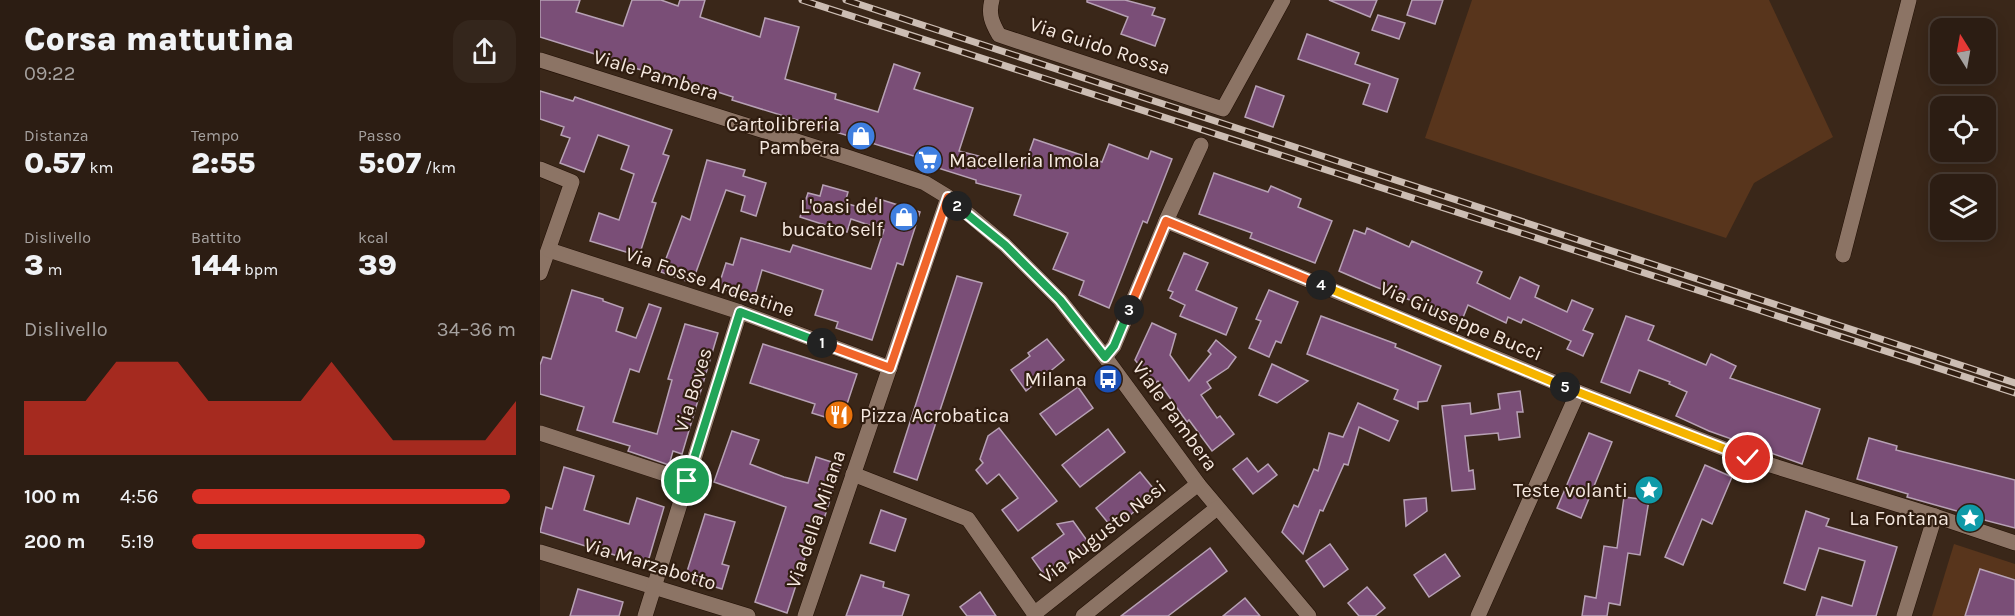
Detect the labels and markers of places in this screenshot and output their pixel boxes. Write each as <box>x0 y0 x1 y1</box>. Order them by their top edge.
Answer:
place label: Cartolibreria Pambera <box>726 113 840 159</box>
shop icon: Cartolibreria Pambera <box>845 120 877 152</box>
supermarket icon: Macelleria Imola <box>912 144 944 176</box>
place label: Macelleria Imola <box>949 149 1100 172</box>
pin: 2 <box>942 191 972 221</box>
place label: L'oasi del bucato self <box>781 195 883 241</box>
shop icon: L'oasi del bucato self <box>888 201 920 233</box>
pin: 4 <box>1306 270 1336 300</box>
pin: 3 <box>1114 295 1144 325</box>
pin: 1 <box>807 328 837 358</box>
bus stop icon: Milana <box>1092 363 1124 395</box>
place label: Milana <box>1024 368 1087 391</box>
pin: 5 <box>1550 372 1580 402</box>
restaurant icon: Pizza Acrobatica <box>823 399 855 431</box>
place label: Pizza Acrobatica <box>860 404 1009 427</box>
pin <box>1722 432 1773 483</box>
pin <box>661 455 712 506</box>
place icon: Teste volanti <box>1633 474 1665 506</box>
place label: Teste volanti <box>1513 479 1628 502</box>
place icon: La Fontana <box>1954 502 1986 534</box>
place label: La Fontana <box>1849 507 1949 530</box>

